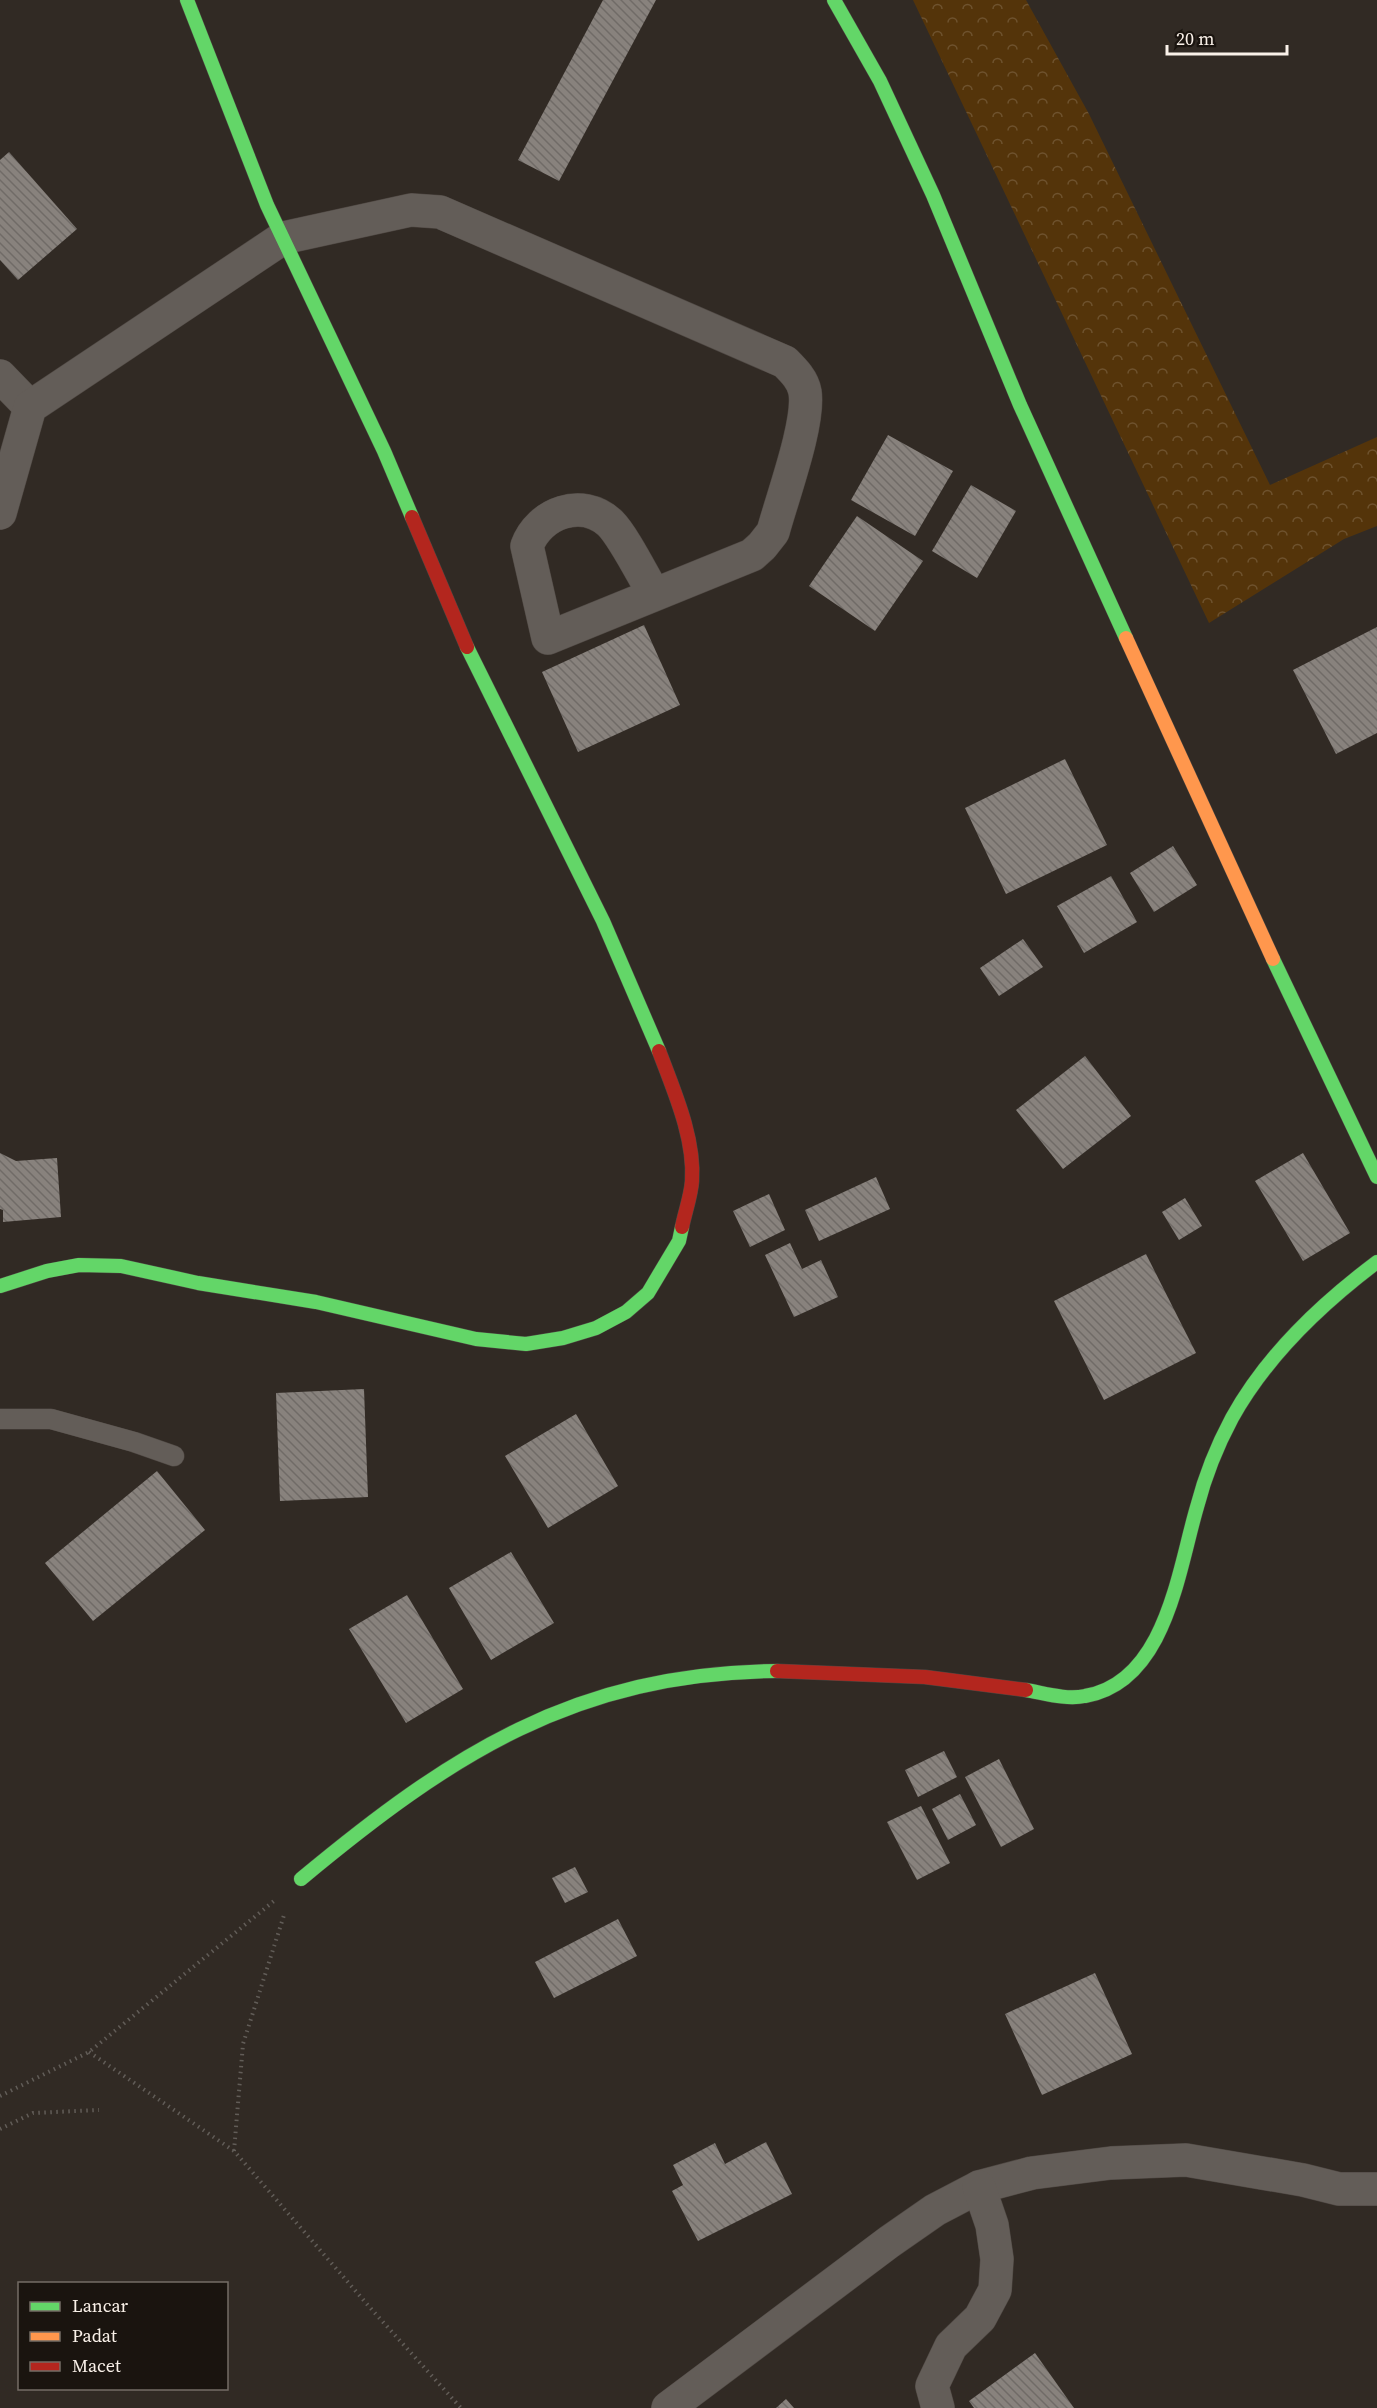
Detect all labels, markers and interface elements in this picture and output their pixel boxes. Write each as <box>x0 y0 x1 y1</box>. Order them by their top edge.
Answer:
scale bar <box>1167 18 1287 56</box>
text: 20 m <box>1176 26 1214 51</box>
legend <box>18 2282 228 2390</box>
text: Lancar <box>72 2293 129 2318</box>
text: Padat <box>72 2323 117 2348</box>
text: Macet <box>72 2353 121 2378</box>

